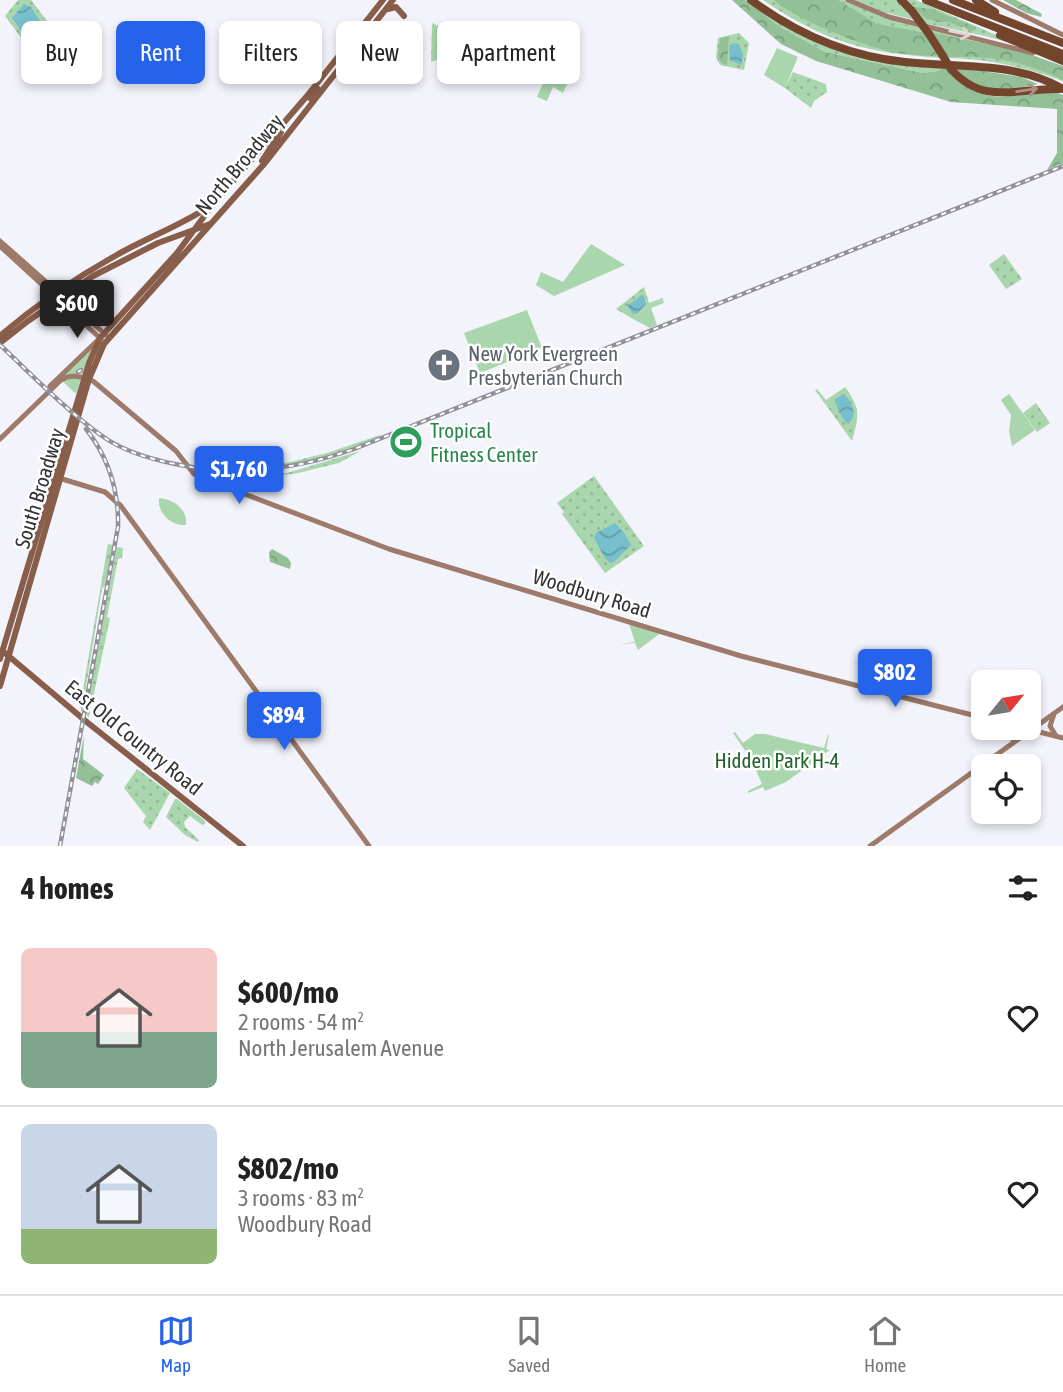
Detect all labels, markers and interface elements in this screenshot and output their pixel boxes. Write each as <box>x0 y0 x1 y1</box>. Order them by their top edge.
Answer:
chip: Buy <box>21 21 102 84</box>
chip: Rent <box>116 21 205 84</box>
chip: Filters <box>219 21 322 84</box>
chip: New <box>336 21 423 84</box>
chip: Apartment <box>437 21 580 84</box>
one-way arrow <box>948 27 971 41</box>
one-way arrow <box>1015 84 1038 97</box>
street label: North Broadway <box>190 109 288 219</box>
pin: $600 <box>36 280 118 340</box>
text: $600 <box>56 290 98 316</box>
place label: New York Evergreen Presbyterian Church <box>468 341 623 389</box>
church icon: New York Evergreen Presbyterian Church <box>425 346 463 384</box>
place label: Tropical Fitness Center <box>430 418 538 466</box>
sports icon: Tropical Fitness Center <box>387 423 425 461</box>
street label: South Broadway <box>9 425 69 551</box>
pin: $1,760 <box>182 447 296 506</box>
text: $1,760 <box>211 456 268 482</box>
street label: Woodbury Road <box>530 564 654 622</box>
pin: $802 <box>854 650 936 709</box>
text: $802 <box>874 659 916 685</box>
north arrow <box>971 670 1041 740</box>
map controls <box>971 670 1041 824</box>
street label: East Old Country Road <box>61 674 207 800</box>
pin: $894 <box>243 692 325 752</box>
text: $894 <box>263 702 305 728</box>
park label: Hidden Park H-4 <box>715 748 840 772</box>
button: locate <box>971 754 1041 824</box>
icon: filters <box>1004 869 1042 907</box>
text: 4 homes <box>21 871 114 905</box>
text: $600/mo <box>238 975 339 1009</box>
icon: home <box>77 976 161 1060</box>
icon: heart <box>1004 999 1042 1037</box>
text: 2 rooms · 54 m² <box>238 1009 364 1035</box>
text: North Jerusalem Avenue <box>238 1035 444 1061</box>
text: $802/mo <box>238 1151 339 1185</box>
icon: home <box>77 1152 161 1236</box>
icon: heart <box>1004 1175 1042 1213</box>
text: 3 rooms · 83 m² <box>238 1185 364 1211</box>
text: Woodbury Road <box>238 1211 372 1237</box>
tab: Map <box>157 1312 195 1376</box>
tab: Saved <box>508 1312 550 1376</box>
tab: Home <box>864 1312 906 1376</box>

